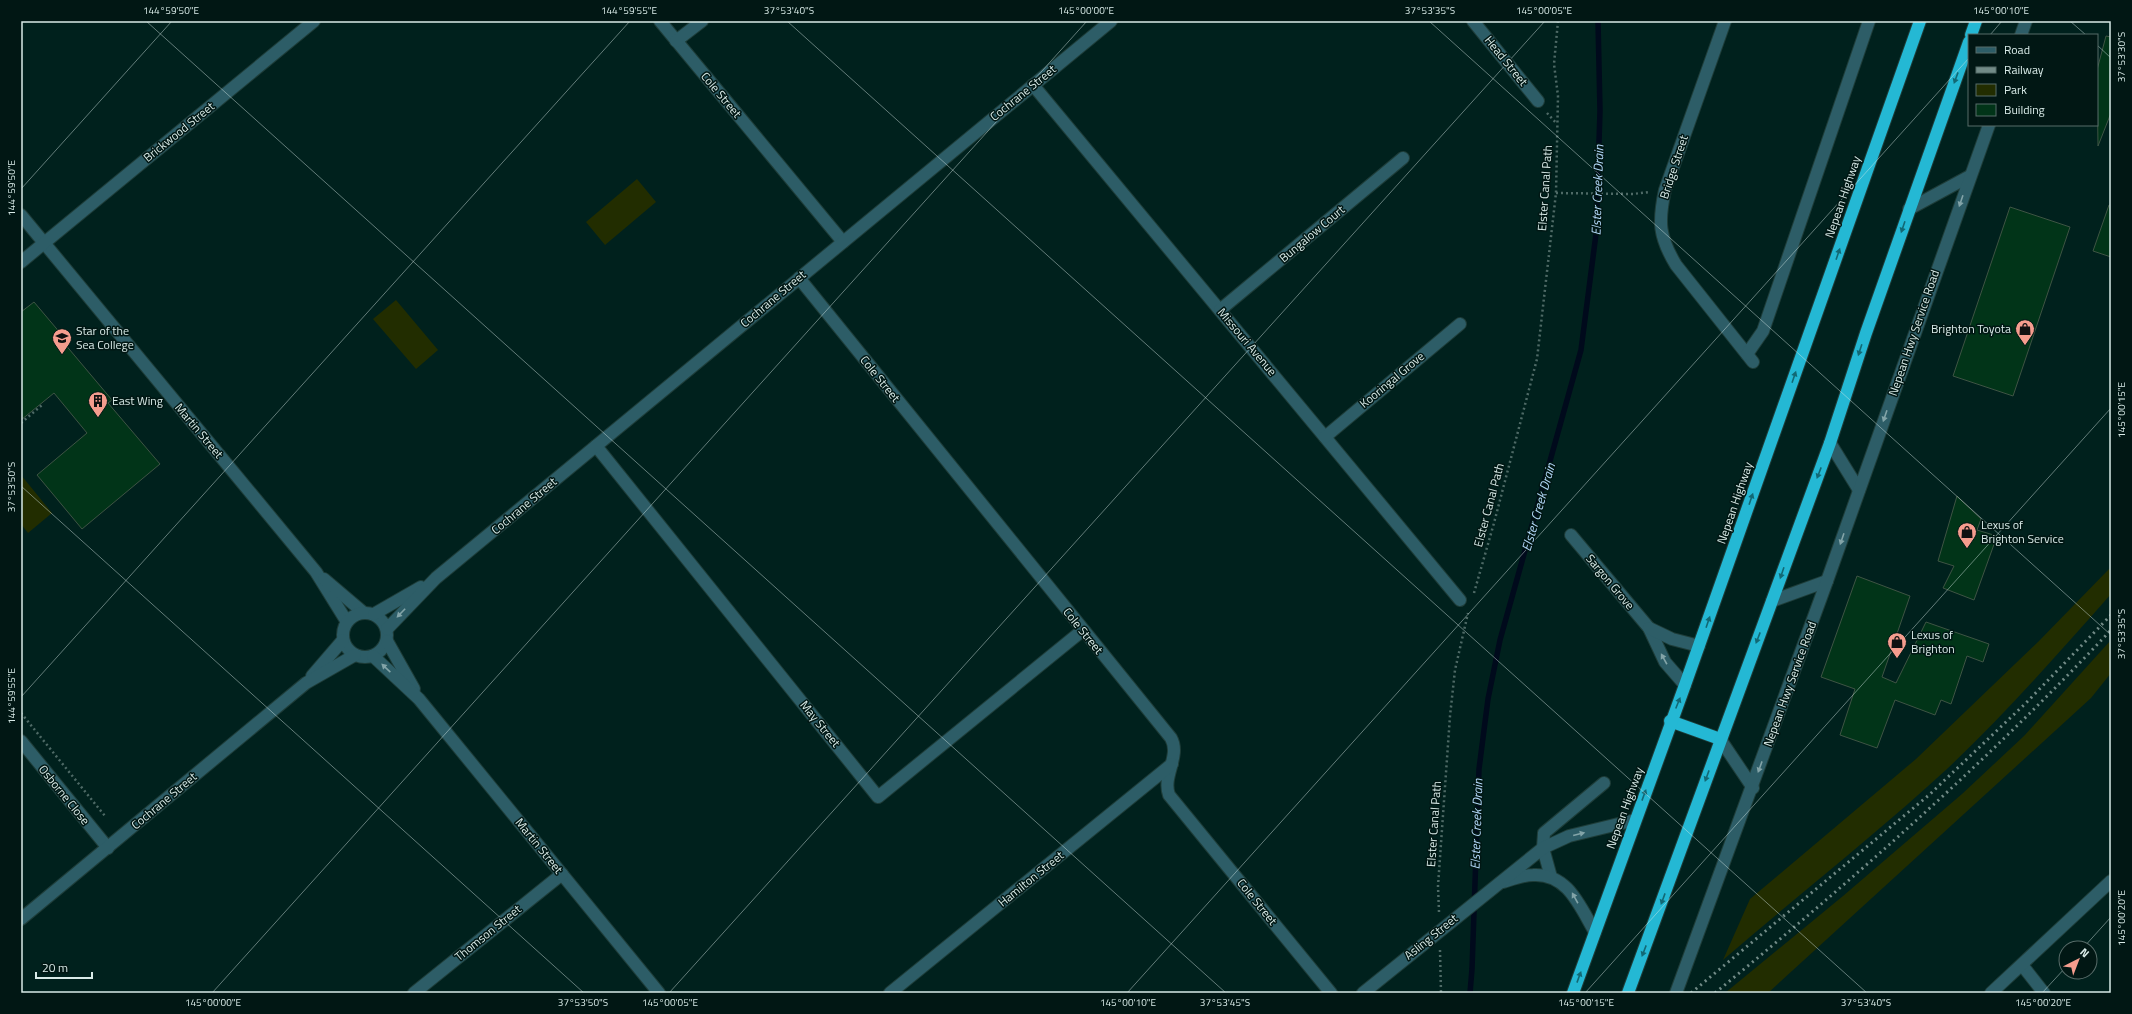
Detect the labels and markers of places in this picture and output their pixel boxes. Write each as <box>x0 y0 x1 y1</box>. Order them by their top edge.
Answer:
shop icon: Brighton Toyota <box>2014 318 2036 346</box>
place label: Brighton Toyota <box>1931 319 2011 338</box>
place label: Star of the Sea College <box>76 321 134 354</box>
school or university icon: Star of the Sea College <box>51 327 73 355</box>
building icon: East Wing <box>87 390 109 418</box>
place label: East Wing <box>112 391 163 410</box>
place label: Lexus of Brighton Service <box>1981 515 2064 548</box>
shop icon: Lexus of Brighton Service <box>1956 521 1978 549</box>
place label: Lexus of Brighton <box>1911 625 1955 658</box>
shop icon: Lexus of Brighton <box>1886 631 1908 659</box>

